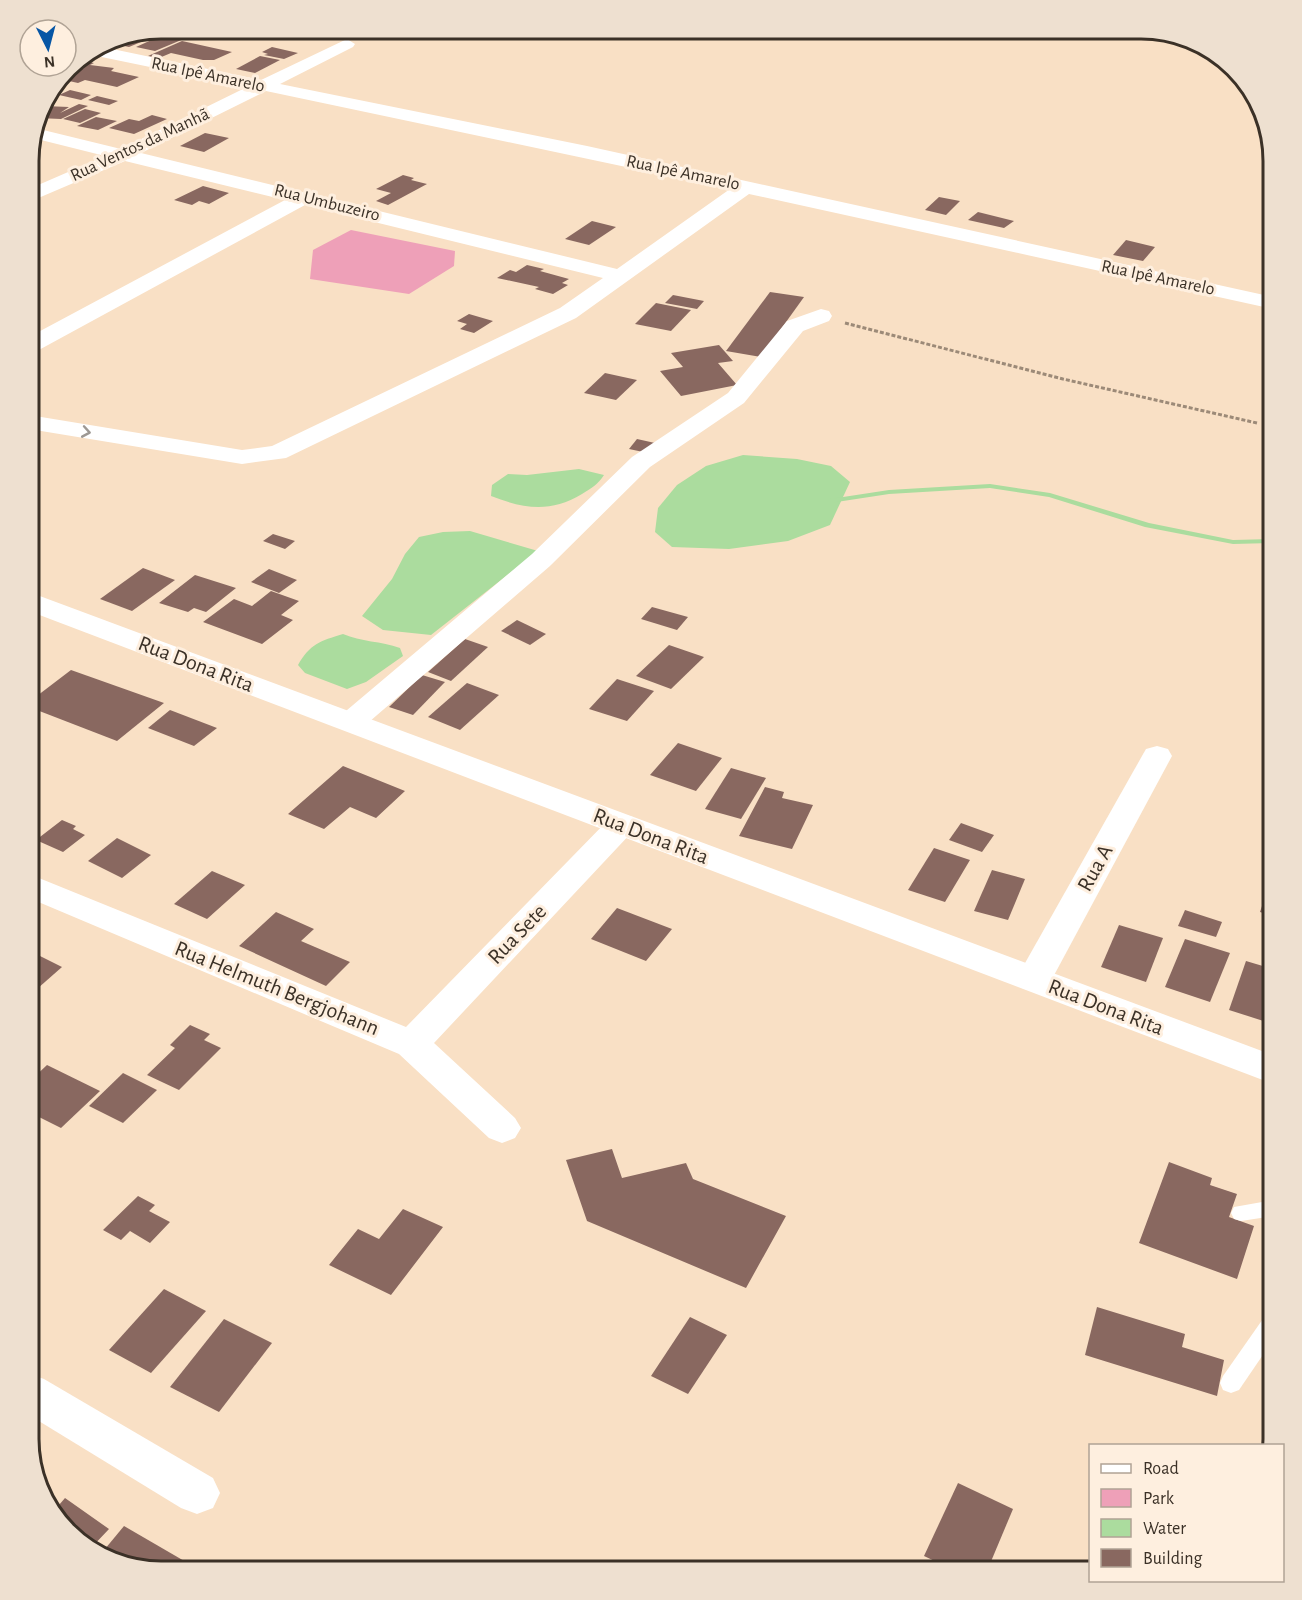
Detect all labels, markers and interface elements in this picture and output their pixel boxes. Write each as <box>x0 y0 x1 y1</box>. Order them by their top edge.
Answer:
north arrow <box>18 18 78 78</box>
text: N <box>43 53 56 70</box>
street label: Rua Ipê Amarelo <box>150 54 267 96</box>
street label: Rua Ventos da Manhã <box>68 105 212 185</box>
street label: Rua Ipê Amarelo <box>625 152 742 194</box>
street label: Rua Umbuzeiro <box>272 181 382 225</box>
street label: Rua Ipê Amarelo <box>1100 257 1217 299</box>
one-way arrow <box>81 425 91 438</box>
street label: Rua Dona Rita <box>135 632 257 696</box>
street label: Rua Dona Rita <box>590 804 712 868</box>
street label: Rua A <box>1073 841 1117 895</box>
street label: Rua Sete <box>483 900 551 968</box>
street label: Rua Helmuth Bergjohann <box>172 937 382 1039</box>
street label: Rua Dona Rita <box>1045 975 1167 1039</box>
legend <box>1089 1444 1284 1582</box>
text: Road <box>1143 1460 1179 1478</box>
text: Park <box>1143 1490 1175 1508</box>
text: Water <box>1143 1520 1186 1538</box>
text: Building <box>1143 1550 1203 1568</box>

